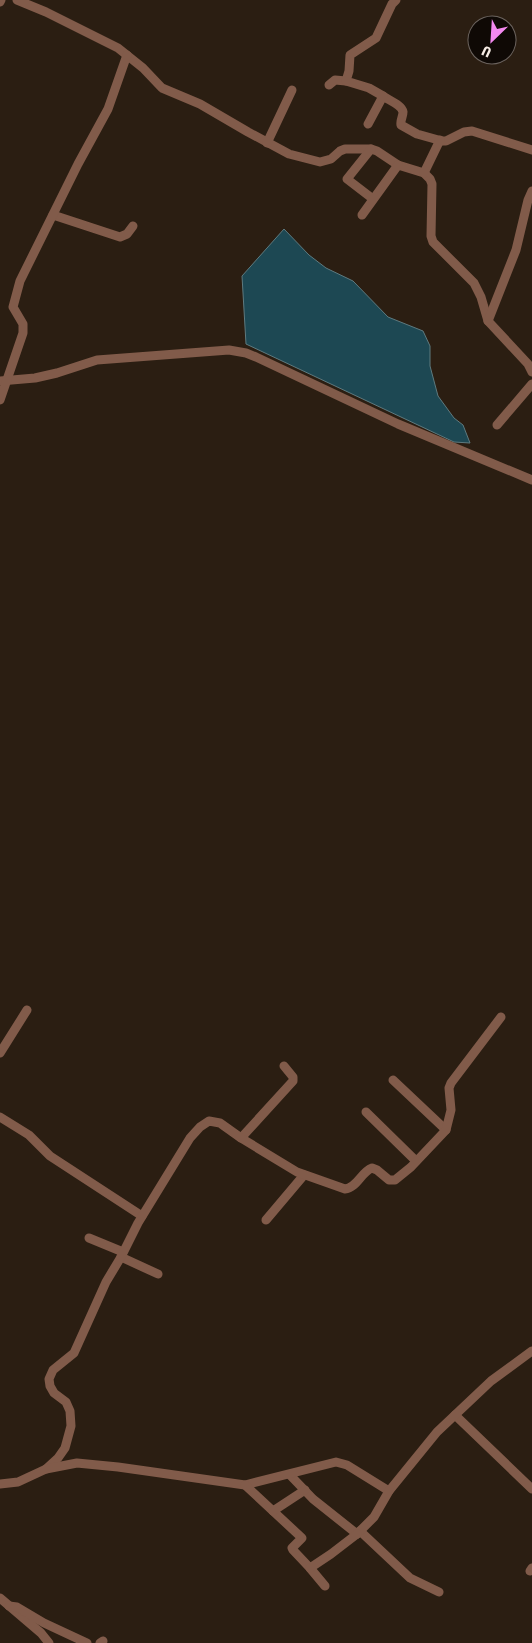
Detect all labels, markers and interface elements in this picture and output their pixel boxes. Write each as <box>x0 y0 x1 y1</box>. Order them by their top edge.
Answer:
north arrow <box>467 15 517 65</box>
text: U <box>479 42 494 61</box>

